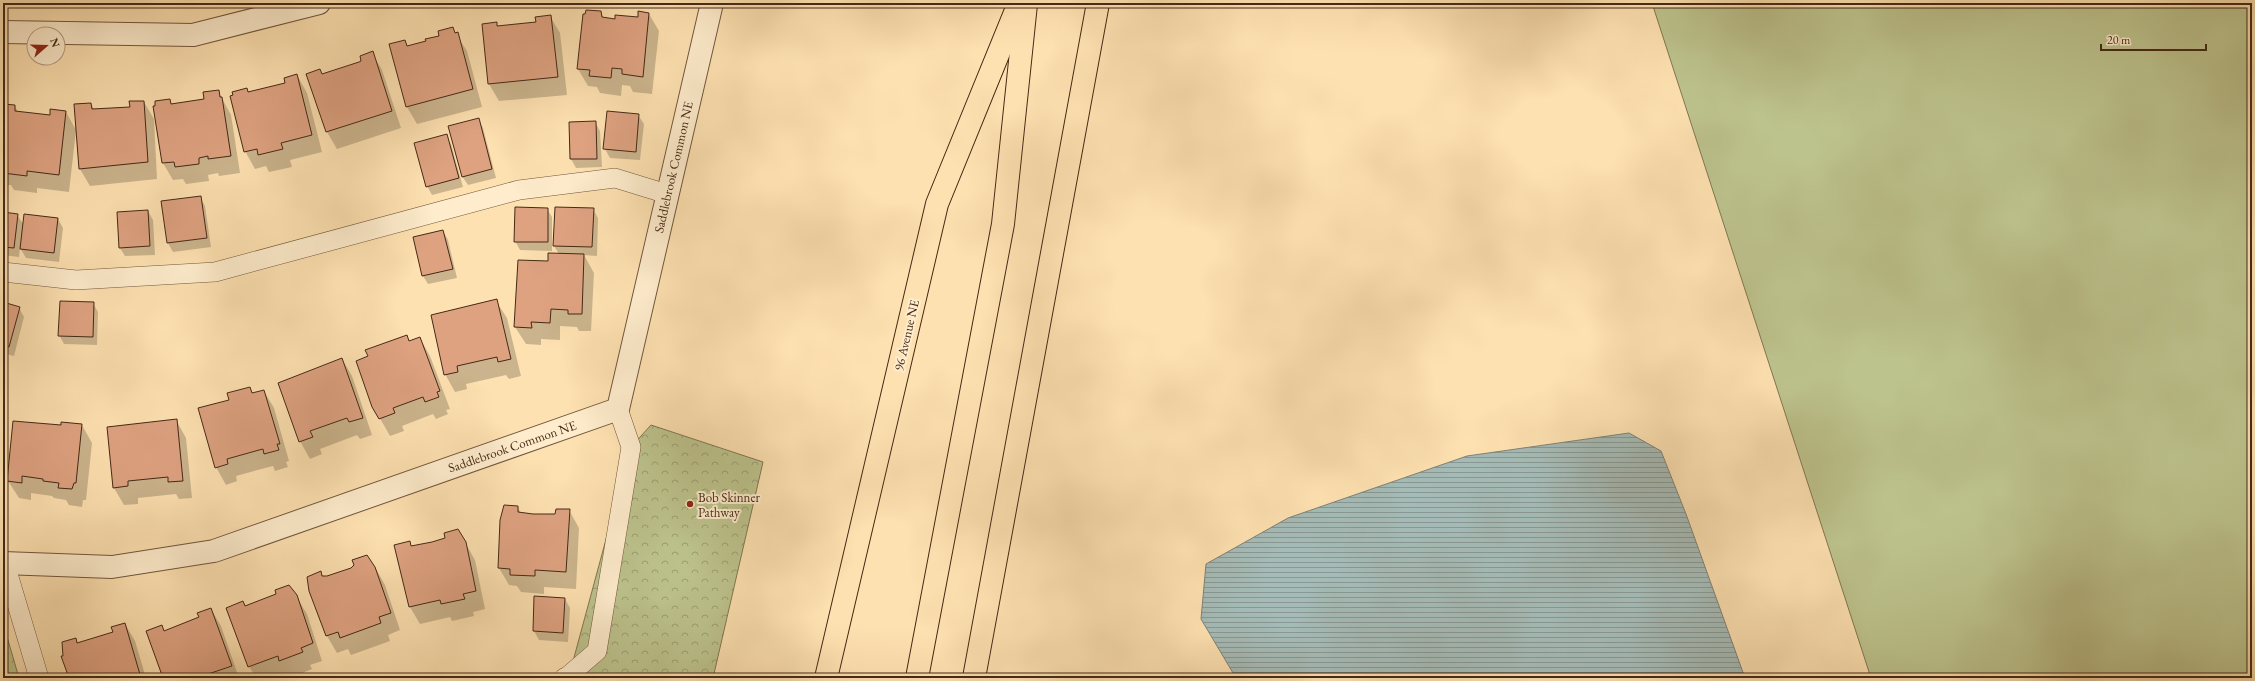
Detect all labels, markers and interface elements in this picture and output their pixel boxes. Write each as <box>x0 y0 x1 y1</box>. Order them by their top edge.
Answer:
north arrow <box>26 26 66 66</box>
scale bar <box>2101 26 2206 52</box>
text: 20 m <box>2107 32 2131 48</box>
text: N <box>47 36 64 49</box>
street label: Saddlebrook Common NE <box>650 100 697 235</box>
street label: 96 Avenue NE <box>890 298 923 372</box>
street label: Saddlebrook Common NE <box>446 417 578 476</box>
place label: Bob Skinner Pathway <box>698 489 760 521</box>
marker: Bob Skinner Pathway <box>685 499 695 509</box>

